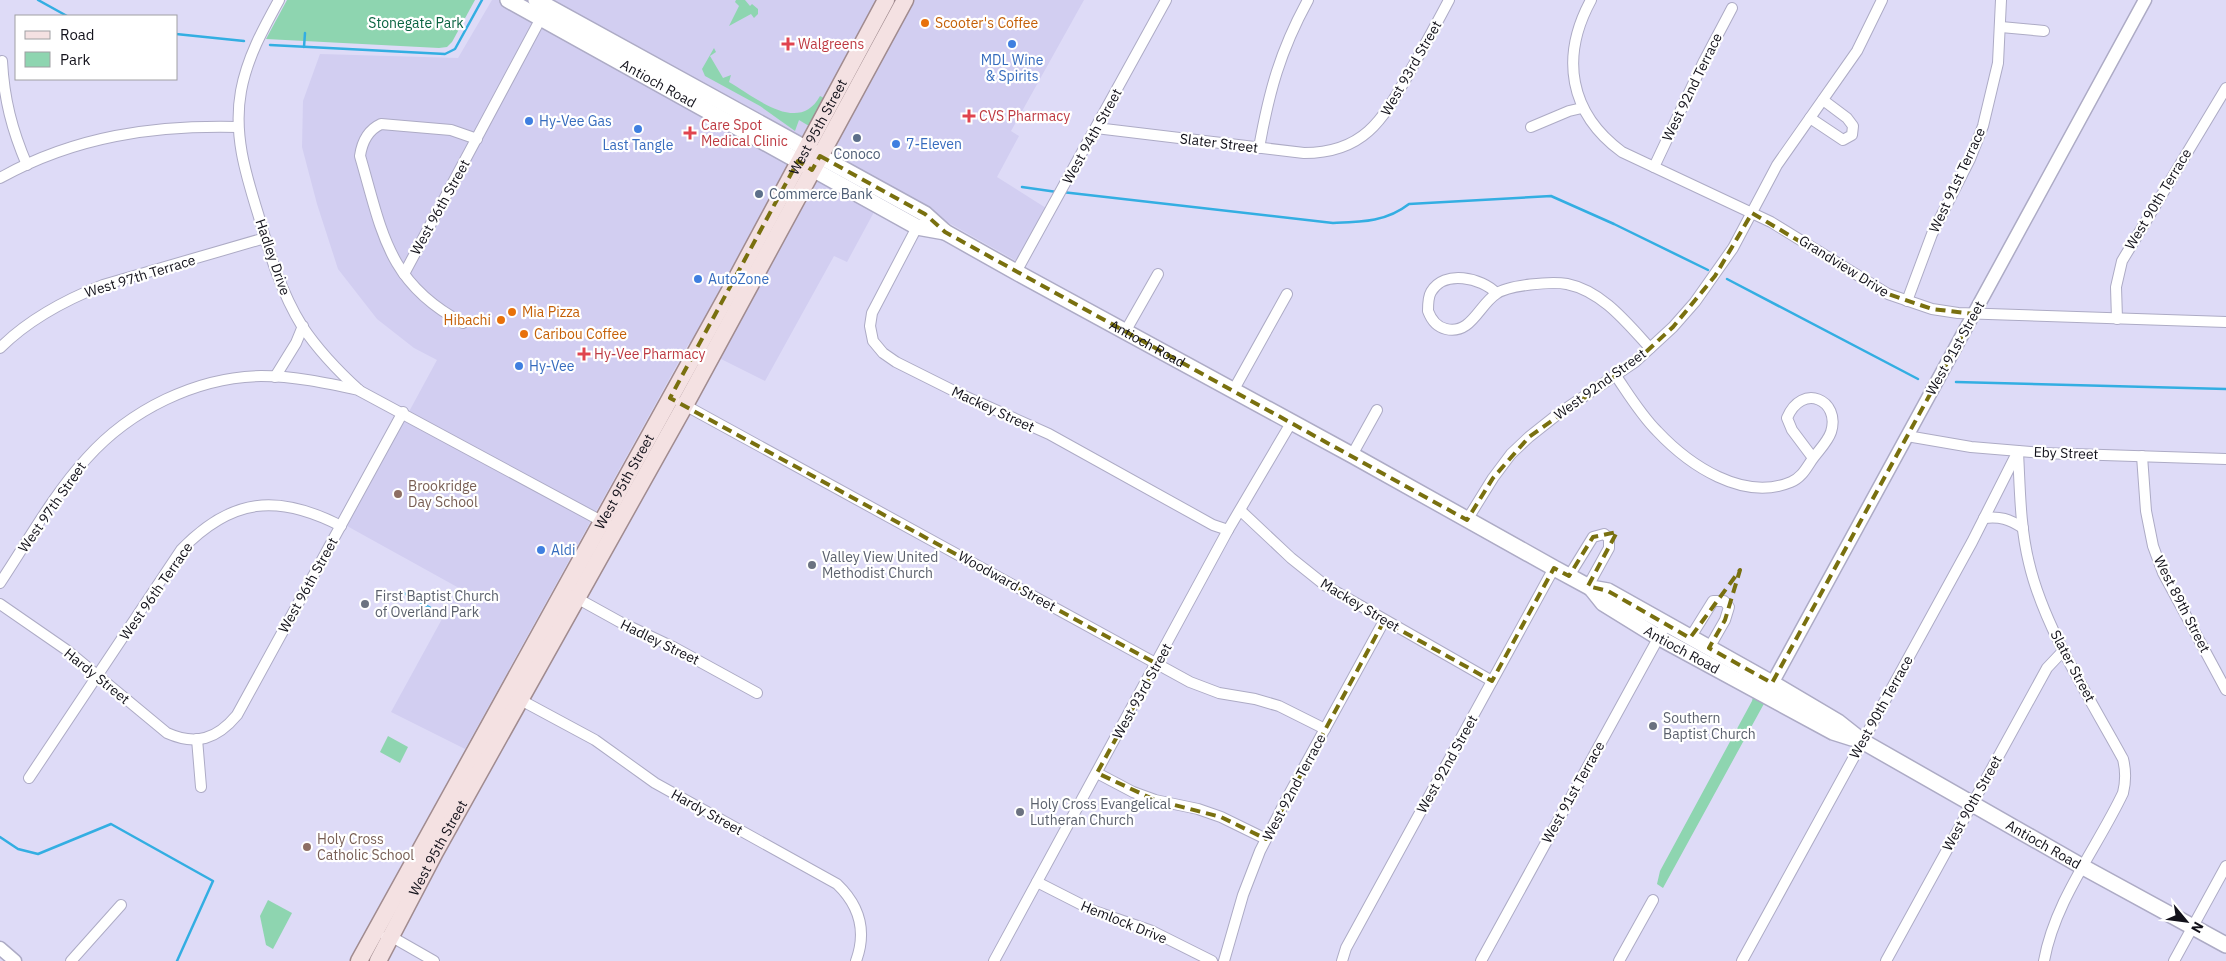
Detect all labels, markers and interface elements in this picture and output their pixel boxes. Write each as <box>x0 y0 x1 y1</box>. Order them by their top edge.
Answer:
park label: Stonegate Park <box>368 14 464 32</box>
place label: Scooter's Coffee <box>935 14 1039 32</box>
legend <box>15 15 178 80</box>
marker: Scooter's Coffee <box>919 17 931 29</box>
street label: West 93rd Street <box>1377 17 1445 119</box>
text: Road <box>60 25 95 44</box>
street label: West 92nd Terrace <box>1658 30 1726 144</box>
place label: Walgreens <box>798 35 864 53</box>
marker: Walgreens <box>782 38 794 50</box>
marker: MDL Wine & Spirits <box>1006 38 1018 50</box>
text: Park <box>60 50 90 69</box>
place label: MDL Wine & Spirits <box>981 51 1044 85</box>
street label: Antioch Road <box>617 55 699 112</box>
street label: West 95th Street <box>785 76 851 178</box>
street label: West 94th Street <box>1058 85 1126 187</box>
place label: CVS Pharmacy <box>979 107 1070 125</box>
marker: CVS Pharmacy <box>963 110 975 122</box>
place label: Hy-Vee Gas <box>539 112 612 130</box>
marker: Hy-Vee Gas <box>523 115 535 127</box>
place label: Care Spot Medical Clinic <box>701 116 788 150</box>
marker: Last Tangle <box>632 123 644 135</box>
street label: West 91st Terrace <box>1925 124 1989 235</box>
marker: Care Spot Medical Clinic <box>683 126 697 140</box>
street label: Slater Street <box>1179 129 1259 157</box>
marker: Conoco <box>851 132 863 144</box>
place label: 7-Eleven <box>906 135 962 153</box>
place label: Last Tangle <box>603 136 674 154</box>
marker: 7-Eleven <box>890 138 902 150</box>
place label: Conoco <box>833 145 881 163</box>
street label: West 90th Terrace <box>2121 145 2195 253</box>
street label: West 96th Street <box>406 156 474 258</box>
place label: Commerce Bank <box>769 185 873 203</box>
marker: Commerce Bank <box>753 188 765 200</box>
street label: Hadley Drive <box>252 216 295 298</box>
street label: Grandview Drive <box>1796 231 1893 301</box>
street label: West 97th Terrace <box>82 250 198 301</box>
place label: AutoZone <box>708 270 769 288</box>
marker: AutoZone <box>692 273 704 285</box>
street label: West 91st Street <box>1922 298 1988 398</box>
place label: Mia Pizza <box>522 303 581 321</box>
marker: Mia Pizza <box>506 306 518 318</box>
place label: Hibachi <box>444 311 491 329</box>
marker: Hibachi <box>495 314 507 326</box>
street label: Antioch Road <box>1106 316 1188 371</box>
place label: Caribou Coffee <box>534 325 627 343</box>
marker: Caribou Coffee <box>518 328 530 340</box>
street label: West 92nd Street <box>1550 344 1650 423</box>
place label: Hy-Vee Pharmacy <box>594 345 706 363</box>
marker: Hy-Vee Pharmacy <box>578 348 590 360</box>
place label: Hy-Vee <box>529 357 575 375</box>
marker: Hy-Vee <box>513 360 525 372</box>
street label: Mackey Street <box>949 382 1037 436</box>
street label: West 95th Street <box>591 431 658 532</box>
street label: Eby Street <box>2033 443 2099 463</box>
street label: West 97th Street <box>14 458 90 556</box>
place label: Brookridge Day School <box>408 477 478 511</box>
marker: Brookridge Day School <box>392 488 404 500</box>
street label: West 96th Street <box>274 534 342 636</box>
street label: West 96th Terrace <box>116 538 197 643</box>
place label: Aldi <box>551 541 575 559</box>
marker: Aldi <box>535 544 547 556</box>
street label: Woodward Street <box>955 547 1059 615</box>
place label: Valley View United Methodist Church <box>822 548 938 582</box>
street label: West 89th Street <box>2150 553 2214 655</box>
marker: Valley View United Methodist Church <box>806 559 818 571</box>
street label: Mackey Street <box>1317 574 1403 636</box>
place label: First Baptist Church of Overland Park <box>375 587 499 621</box>
marker: First Baptist Church of Overland Park <box>359 598 371 610</box>
street label: Hadley Street <box>618 615 702 669</box>
street label: Antioch Road <box>1641 622 1723 678</box>
street label: Slater Street <box>2047 627 2099 705</box>
street label: West 93rd Street <box>1108 640 1176 742</box>
street label: Hardy Street <box>61 644 134 708</box>
street label: West 90th Terrace <box>1845 652 1917 762</box>
place label: Southern Baptist Church <box>1663 709 1756 743</box>
street label: West 92nd Street <box>1413 712 1481 816</box>
marker: Southern Baptist Church <box>1647 720 1659 732</box>
street label: West 92nd Terrace <box>1258 730 1330 843</box>
street label: West 91st Terrace <box>1538 738 1609 846</box>
street label: West 90th Street <box>1938 752 2006 854</box>
street label: Hardy Street <box>668 785 746 839</box>
place label: Holy Cross Evangelical Lutheran Church <box>1030 795 1171 829</box>
street label: West 95th Street <box>405 797 471 899</box>
marker: Holy Cross Evangelical Lutheran Church <box>1014 806 1026 818</box>
street label: Antioch Road <box>2003 816 2084 873</box>
place label: Holy Cross Catholic School <box>317 830 414 864</box>
marker: Holy Cross Catholic School <box>301 841 313 853</box>
street label: Hemlock Drive <box>1078 896 1170 948</box>
north arrow <box>2161 896 2211 946</box>
text: N <box>2187 919 2208 936</box>

